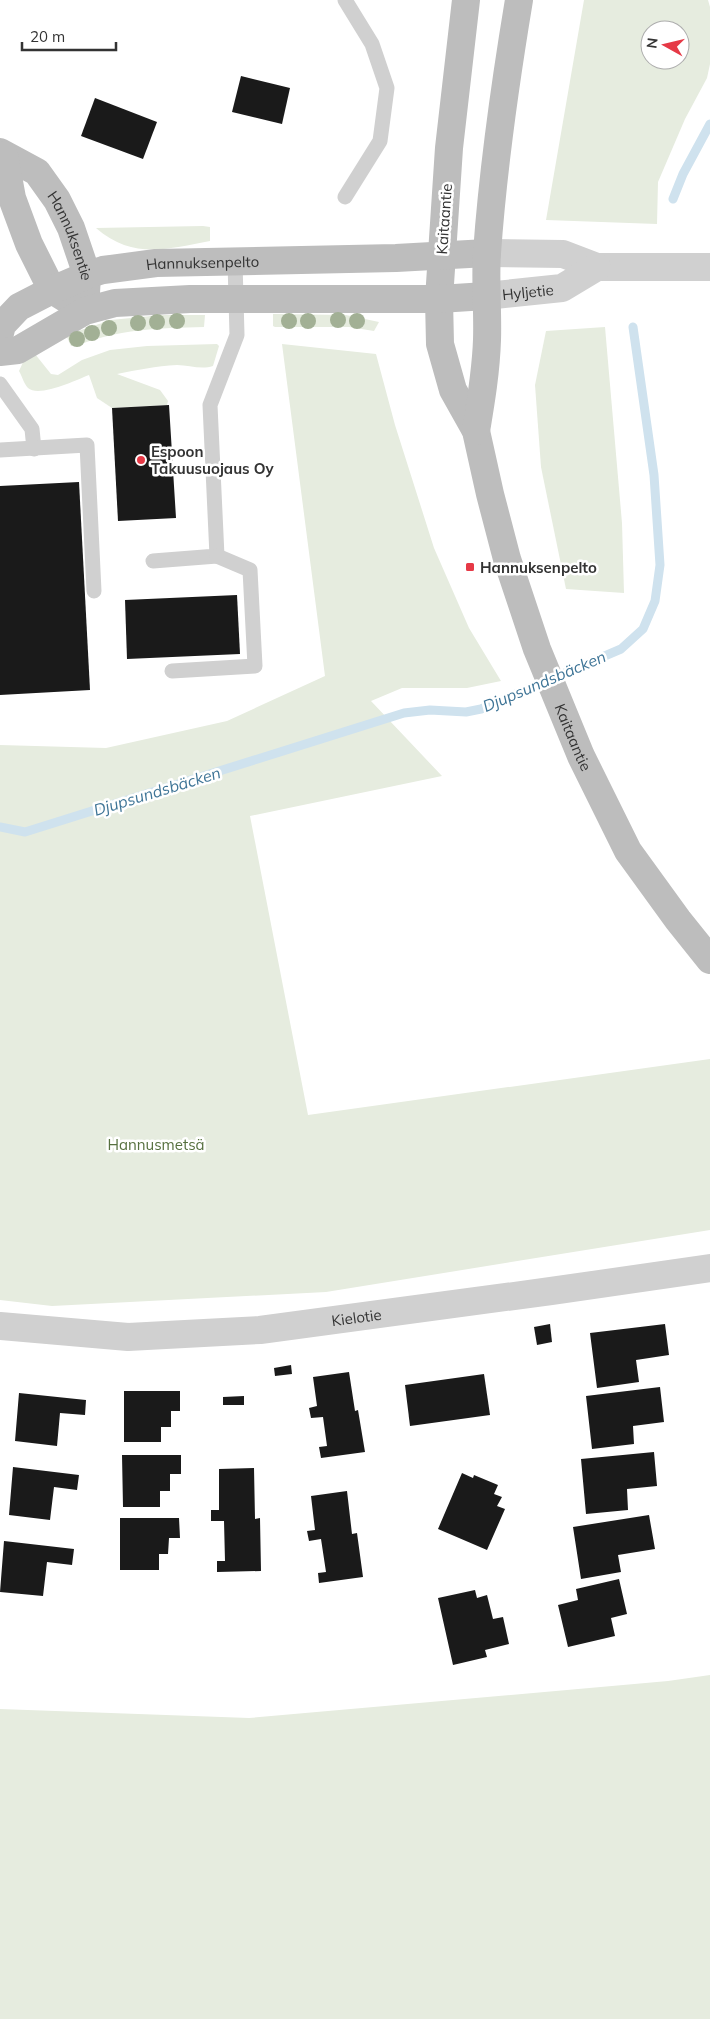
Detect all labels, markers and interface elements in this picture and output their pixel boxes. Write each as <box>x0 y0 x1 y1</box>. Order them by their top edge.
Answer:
scale bar <box>22 20 116 52</box>
north arrow <box>640 20 690 70</box>
text: 20 m <box>30 27 65 46</box>
text: N <box>642 37 662 50</box>
street label: Kaitaantie <box>432 183 456 255</box>
street label: Hannuksentie <box>44 187 97 281</box>
street label: Hannuksenpelto <box>145 251 259 274</box>
street label: Hyljetie <box>501 279 555 304</box>
place label: Espoon Takuusuojaus Oy <box>151 442 274 478</box>
marker: Espoon Takuusuojaus Oy <box>135 454 147 466</box>
place label: Hannuksenpelto <box>480 558 597 577</box>
marker: Hannuksenpelto <box>464 561 476 573</box>
water label: Djupsundsbäcken <box>479 646 609 716</box>
street label: Kaitaantie <box>551 701 596 774</box>
water label: Djupsundsbäcken <box>91 762 223 820</box>
park label: Hannusmetsä <box>107 1135 205 1154</box>
street label: Kielotie <box>330 1304 383 1330</box>

